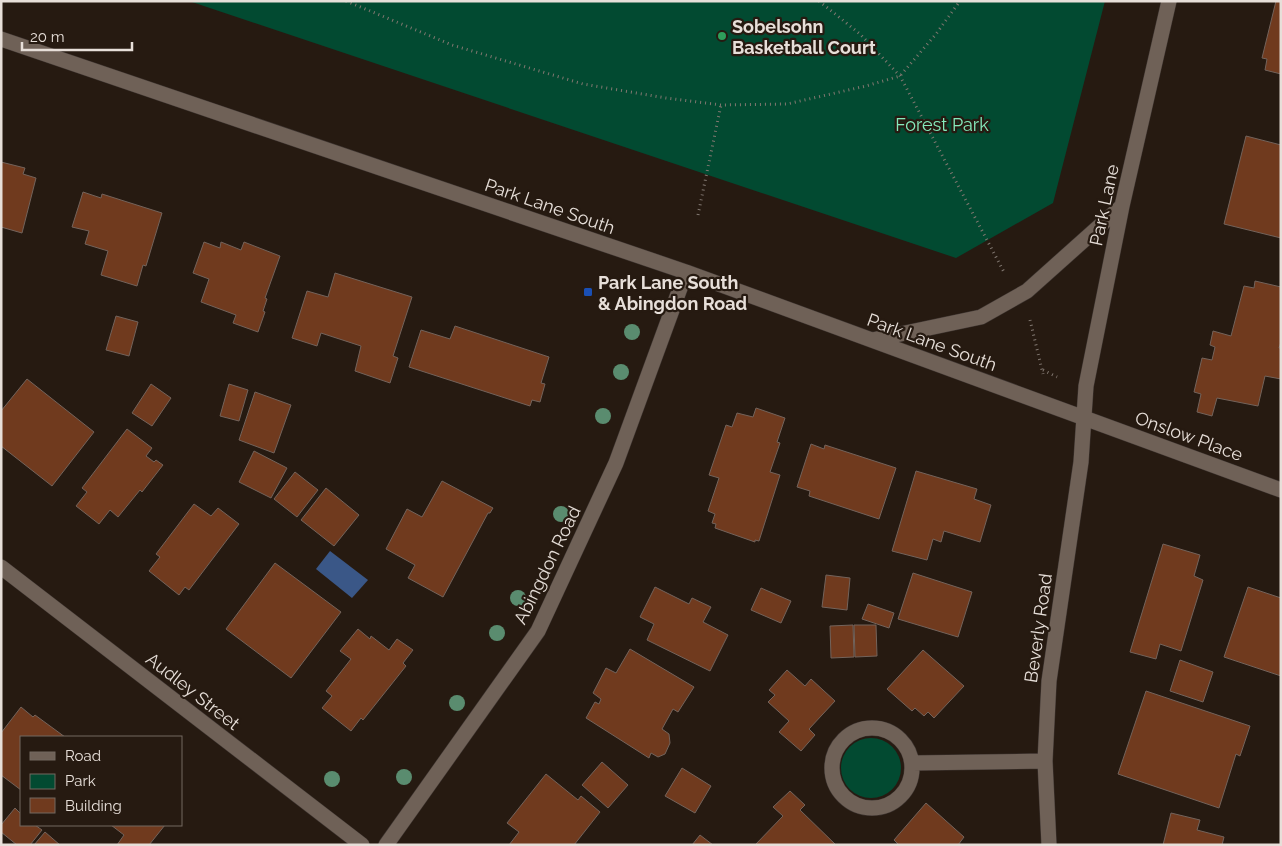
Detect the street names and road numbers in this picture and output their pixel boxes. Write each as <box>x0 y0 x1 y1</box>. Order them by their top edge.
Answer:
street label: Park Lane <box>1085 162 1123 248</box>
street label: Park Lane South <box>482 174 618 238</box>
street label: Park Lane South <box>864 309 1000 375</box>
street label: Onslow Place <box>1132 407 1246 465</box>
street label: Abingdon Road <box>509 502 585 628</box>
street label: Beverly Road <box>1020 572 1056 684</box>
street label: Audley Street <box>142 648 244 734</box>

